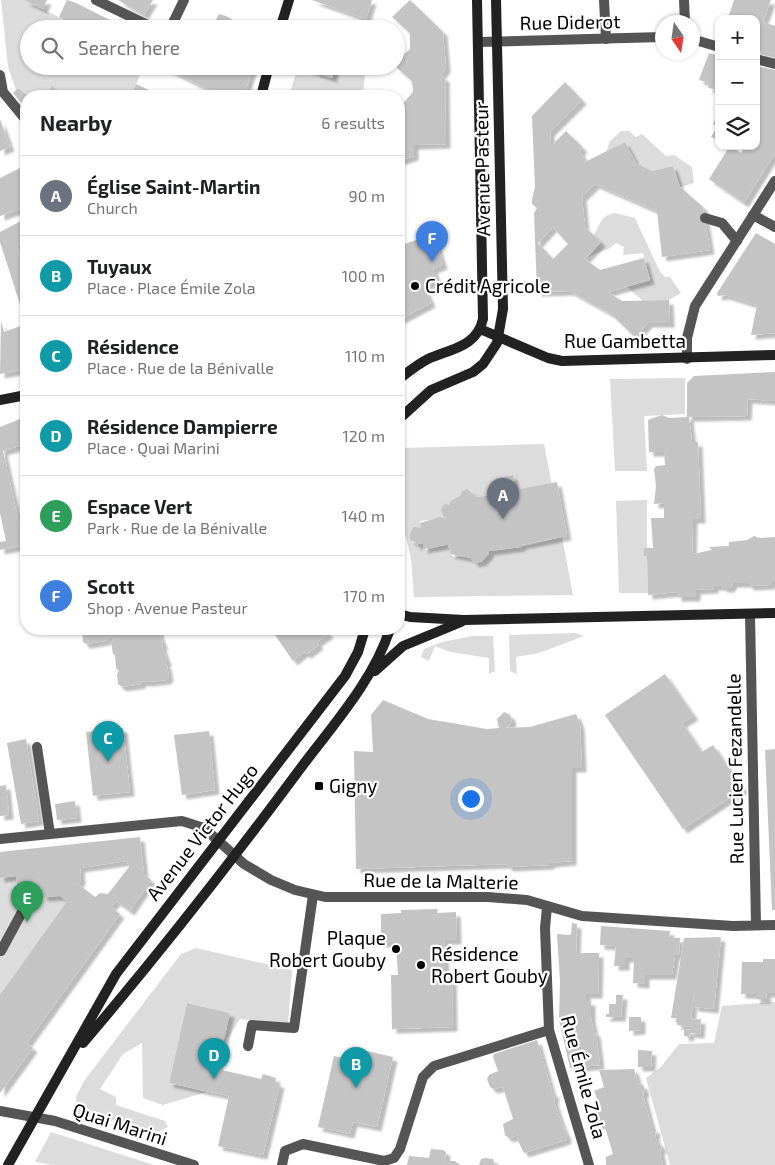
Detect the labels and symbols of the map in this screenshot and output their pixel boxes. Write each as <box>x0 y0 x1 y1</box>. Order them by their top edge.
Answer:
street label: Rue Diderot <box>519 9 621 34</box>
north arrow <box>655 15 700 60</box>
street label: Avenue Pasteur <box>469 101 494 237</box>
pin: F <box>416 221 448 262</box>
place label: Crédit Agricole <box>425 274 551 297</box>
marker: Crédit Agricole <box>409 280 421 292</box>
street label: Rue Gambetta <box>564 329 686 352</box>
pin: A <box>487 478 519 519</box>
street label: Rue Lucien Fezandelle <box>721 673 748 865</box>
pin: C <box>92 721 124 762</box>
street label: Avenue Victor Hugo <box>141 759 262 905</box>
place label: Gigny <box>329 774 377 797</box>
marker: Gigny <box>313 780 325 792</box>
your location <box>458 786 484 812</box>
street label: Rue de la Malterie <box>363 868 519 893</box>
pin: E <box>11 881 43 922</box>
place label: Plaque Robert Gouby <box>269 926 386 971</box>
place label: Résidence Robert Gouby <box>431 942 548 987</box>
marker: Plaque Robert Gouby <box>390 943 402 955</box>
marker: Résidence Robert Gouby <box>415 959 427 971</box>
street label: Rue Émile Zola <box>557 1013 612 1141</box>
pin: D <box>198 1038 230 1079</box>
pin: B <box>340 1047 372 1088</box>
street label: Quai Marini <box>70 1097 170 1150</box>

